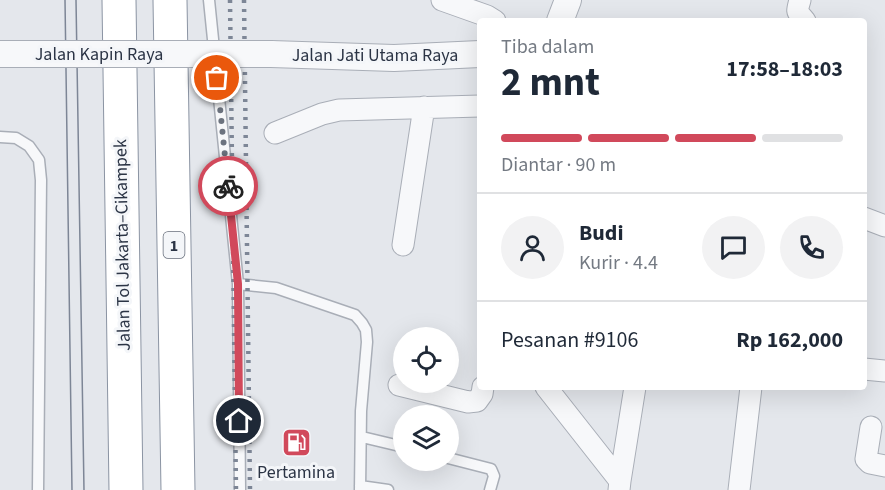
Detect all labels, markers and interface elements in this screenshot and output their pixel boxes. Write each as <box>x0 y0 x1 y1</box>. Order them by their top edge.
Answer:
text: Tiba dalam <box>501 33 594 61</box>
street label: Jalan Kapin Raya <box>35 42 163 67</box>
street label: Jalan Jati Utama Raya <box>292 43 458 68</box>
pin <box>191 52 242 103</box>
text: 17:58–18:03 <box>726 53 843 85</box>
text: 2 mnt <box>501 55 600 111</box>
icon: bag <box>200 61 233 94</box>
street label: Jalan Tol Jakarta–Cikampek <box>108 139 137 351</box>
text: Diantar · 90 m <box>501 151 616 179</box>
courier <box>198 156 258 216</box>
icon: bike <box>212 170 245 203</box>
button: person <box>501 216 564 279</box>
button: chat <box>702 216 765 279</box>
button: phone <box>780 216 843 279</box>
text: Budi <box>579 217 623 249</box>
road number: 1 <box>164 232 184 258</box>
text: Kurir · 4.4 <box>579 249 658 277</box>
text: Pesanan #9106 <box>501 324 638 356</box>
text: Rp 162,000 <box>736 324 843 356</box>
map controls <box>393 327 459 471</box>
button: locate <box>393 327 459 393</box>
pin <box>213 395 264 446</box>
icon: home <box>222 404 255 437</box>
button: layers <box>393 405 459 471</box>
fuel station icon: Pertamina <box>280 427 312 459</box>
place label: Pertamina <box>257 460 335 485</box>

